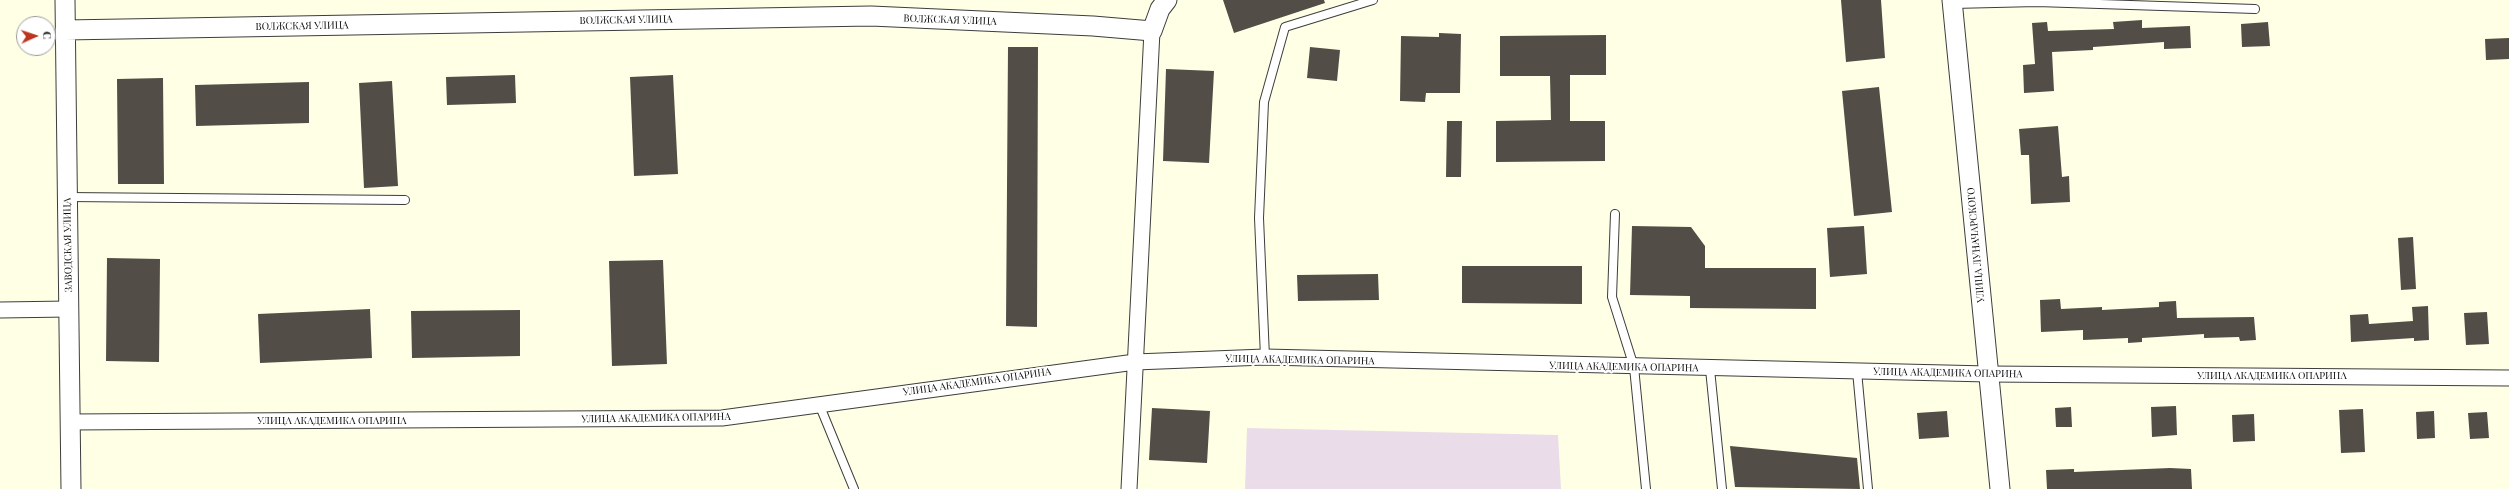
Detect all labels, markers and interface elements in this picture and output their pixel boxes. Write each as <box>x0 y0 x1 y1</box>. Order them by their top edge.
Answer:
street label: ВОЛЖСКАЯ УЛИЦА <box>903 12 997 28</box>
street label: ВОЛЖСКАЯ УЛИЦА <box>579 13 673 27</box>
north arrow <box>16 16 56 56</box>
street label: ВОЛЖСКАЯ УЛИЦА <box>255 19 349 33</box>
text: С <box>40 31 55 40</box>
street label: УЛИЦА ЛУНАЧАРСКОГО <box>1965 187 1987 303</box>
street label: ЗАВОДСКАЯ УЛИЦА <box>61 198 75 292</box>
street label: УЛИЦА АКАДЕМИКА ОПАРИНА <box>1225 353 1375 367</box>
street label: УЛИЦА АКАДЕМИКА ОПАРИНА <box>1549 360 1699 374</box>
street label: УЛИЦА АКАДЕМИКА ОПАРИНА <box>902 366 1052 398</box>
street label: УЛИЦА АКАДЕМИКА ОПАРИНА <box>1873 366 2023 380</box>
street label: УЛИЦА АКАДЕМИКА ОПАРИНА <box>2197 370 2347 382</box>
street label: УЛИЦА АКАДЕМИКА ОПАРИНА <box>581 411 731 425</box>
street label: УЛИЦА АКАДЕМИКА ОПАРИНА <box>257 415 407 427</box>

